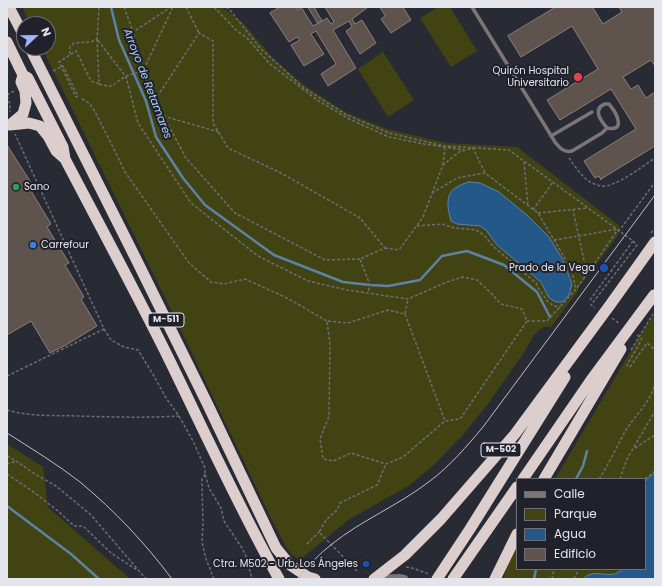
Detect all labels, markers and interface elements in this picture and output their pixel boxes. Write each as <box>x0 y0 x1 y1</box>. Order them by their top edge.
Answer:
north arrow <box>16 16 56 56</box>
text: N <box>37 25 55 39</box>
water label: Arroyo de Retamares <box>120 27 174 141</box>
place label: Quirón Hospital Universitario <box>492 65 569 88</box>
marker: Quirón Hospital Universitario <box>572 71 584 83</box>
place label: Sano <box>24 181 49 193</box>
marker: Sano <box>11 182 21 192</box>
place label: Carrefour <box>41 239 89 251</box>
marker: Carrefour <box>28 240 38 250</box>
place label: Prado de la Vega <box>509 262 595 274</box>
marker: Prado de la Vega <box>598 262 610 274</box>
road number: M-511 <box>148 313 184 327</box>
road number: M-502 <box>481 443 521 457</box>
legend <box>516 478 646 570</box>
text: Calle <box>554 485 585 502</box>
text: Parque <box>554 505 597 522</box>
text: Agua <box>554 525 586 542</box>
text: Edificio <box>554 545 596 562</box>
place label: Ctra. M502 - Urb. Los Ángeles <box>213 558 358 570</box>
marker: Ctra. M502 - Urb. Los Ángeles <box>361 559 371 569</box>

